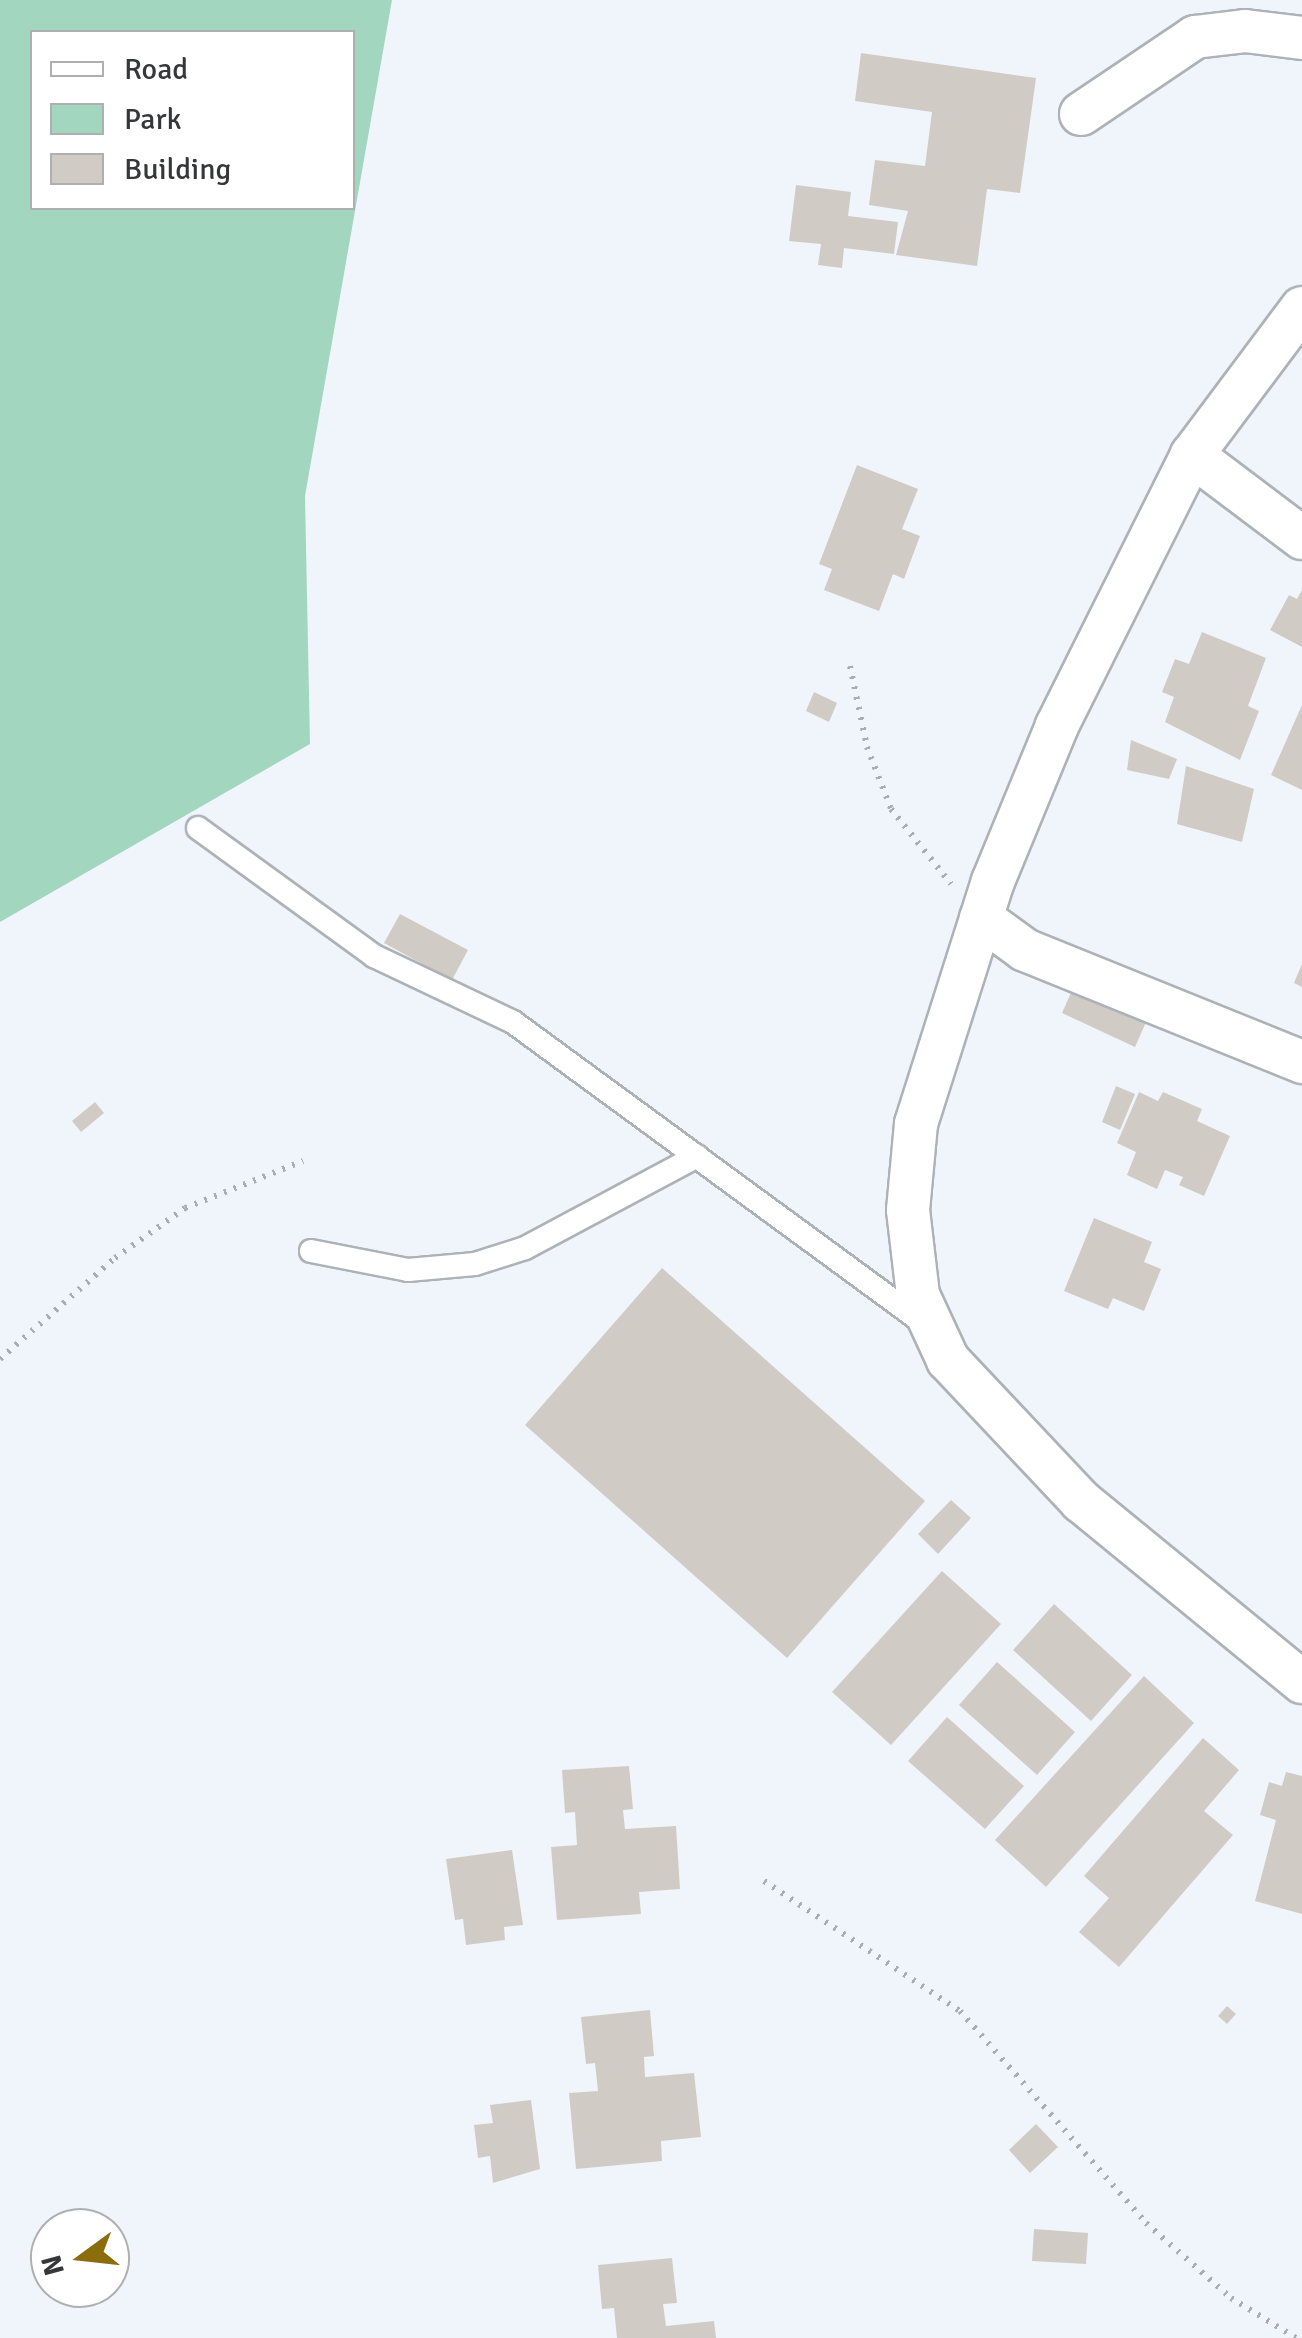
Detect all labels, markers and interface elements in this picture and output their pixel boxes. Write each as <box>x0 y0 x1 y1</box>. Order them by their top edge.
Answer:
legend <box>30 30 355 210</box>
text: Road <box>124 51 188 88</box>
text: Park <box>124 101 182 138</box>
text: Building <box>124 151 231 188</box>
north arrow <box>30 2208 130 2308</box>
text: N <box>34 2251 72 2279</box>

